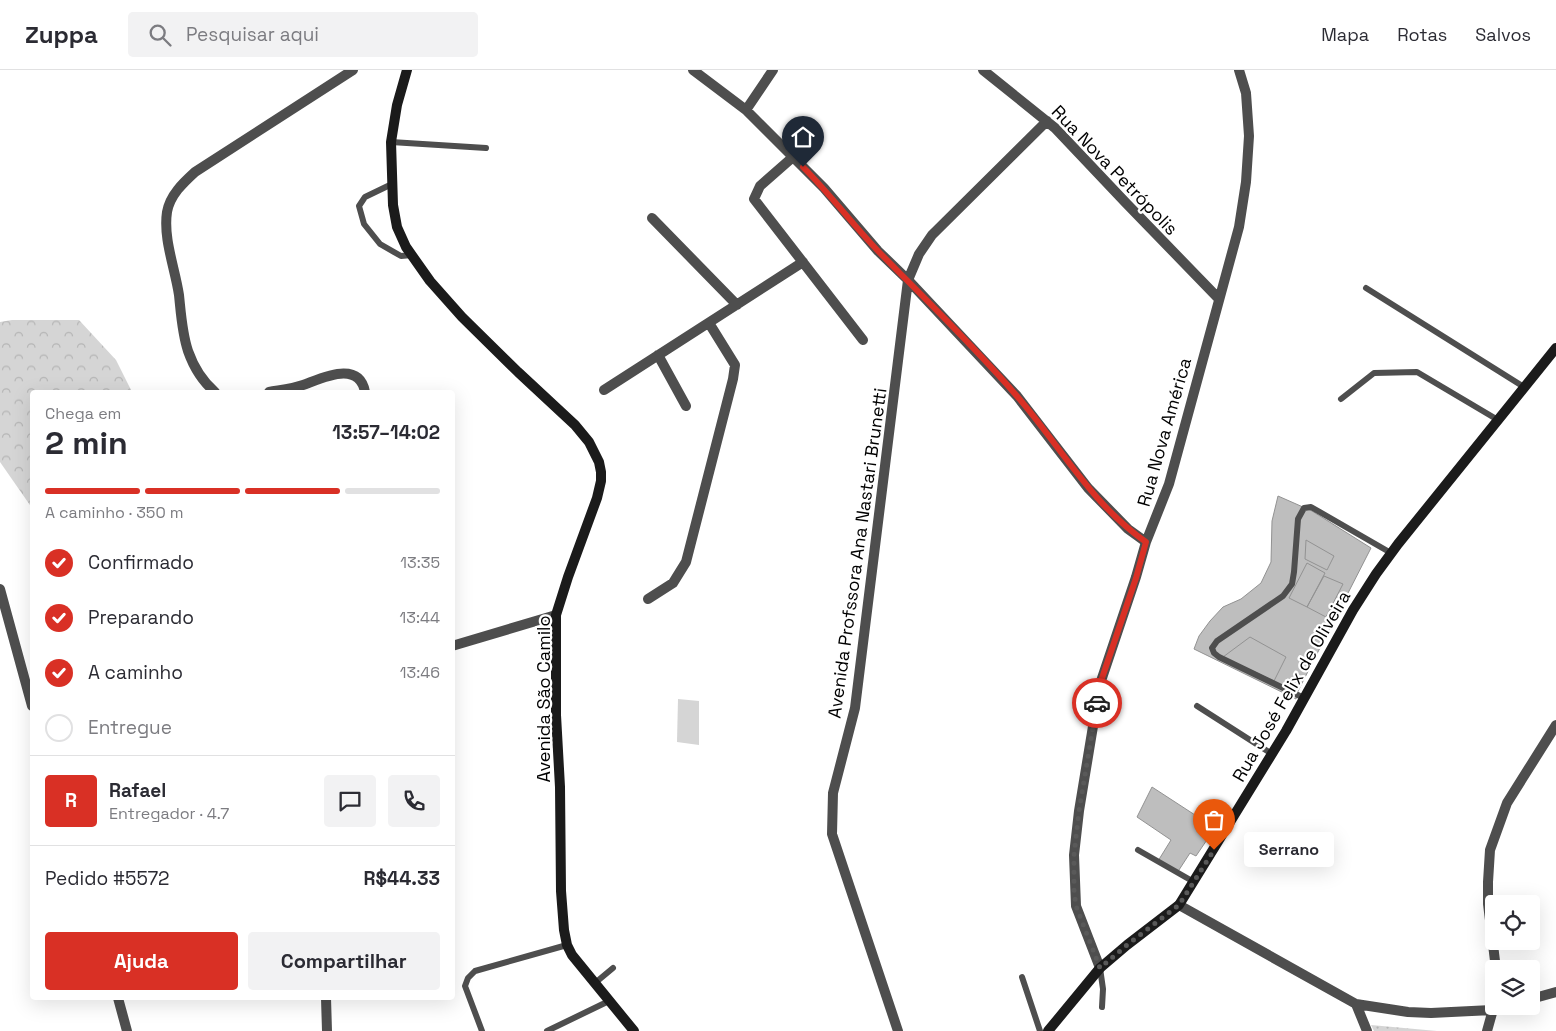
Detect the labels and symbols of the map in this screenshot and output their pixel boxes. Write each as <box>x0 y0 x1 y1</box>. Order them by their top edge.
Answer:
street label: Rua Nova Petrópolis <box>1047 100 1183 240</box>
pin <box>782 116 824 167</box>
street label: Rua Nova América <box>1132 355 1196 509</box>
street label: Avenida Profssora Ana Nastari Brunetti <box>822 386 892 720</box>
street label: Rua José Felix de Oliveira <box>1227 586 1355 786</box>
street label: Avenida São Camilo <box>532 615 555 783</box>
courier <box>1072 678 1122 728</box>
pin <box>1193 799 1235 850</box>
callout: Serrano <box>1244 832 1334 868</box>

